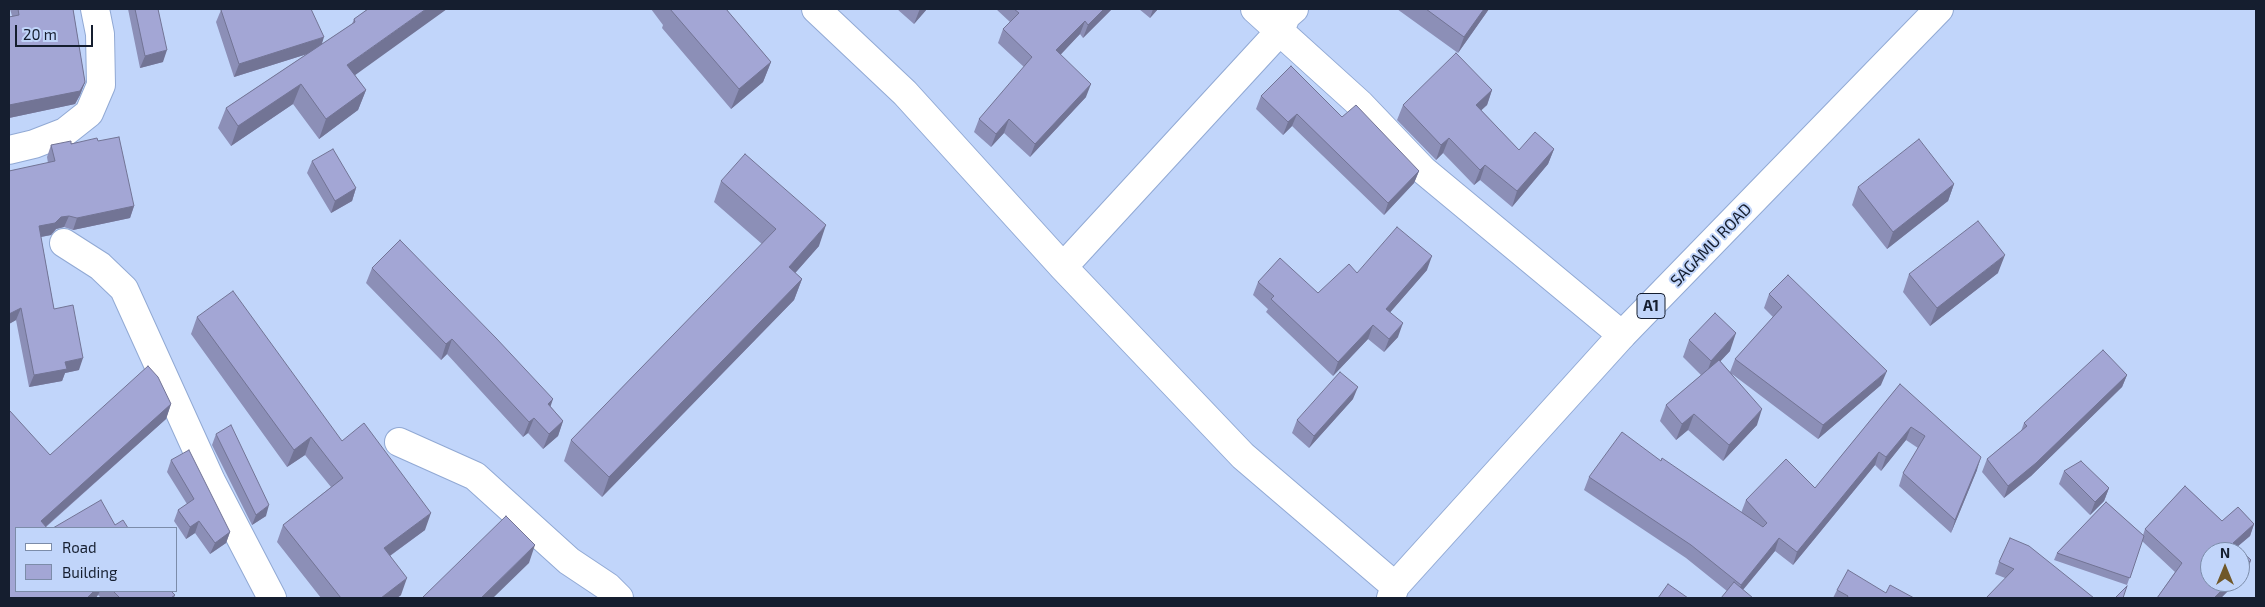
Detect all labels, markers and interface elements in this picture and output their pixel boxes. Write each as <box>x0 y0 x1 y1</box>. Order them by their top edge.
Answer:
scale bar <box>18 15 95 47</box>
text: 20 m <box>23 25 57 43</box>
street label: SAGAMU ROAD <box>1667 199 1755 291</box>
road number: A1 <box>1637 294 1665 318</box>
legend <box>15 527 178 592</box>
text: Road <box>62 538 97 556</box>
north arrow <box>2200 542 2250 592</box>
text: N <box>2220 544 2230 561</box>
text: Building <box>62 563 117 581</box>

